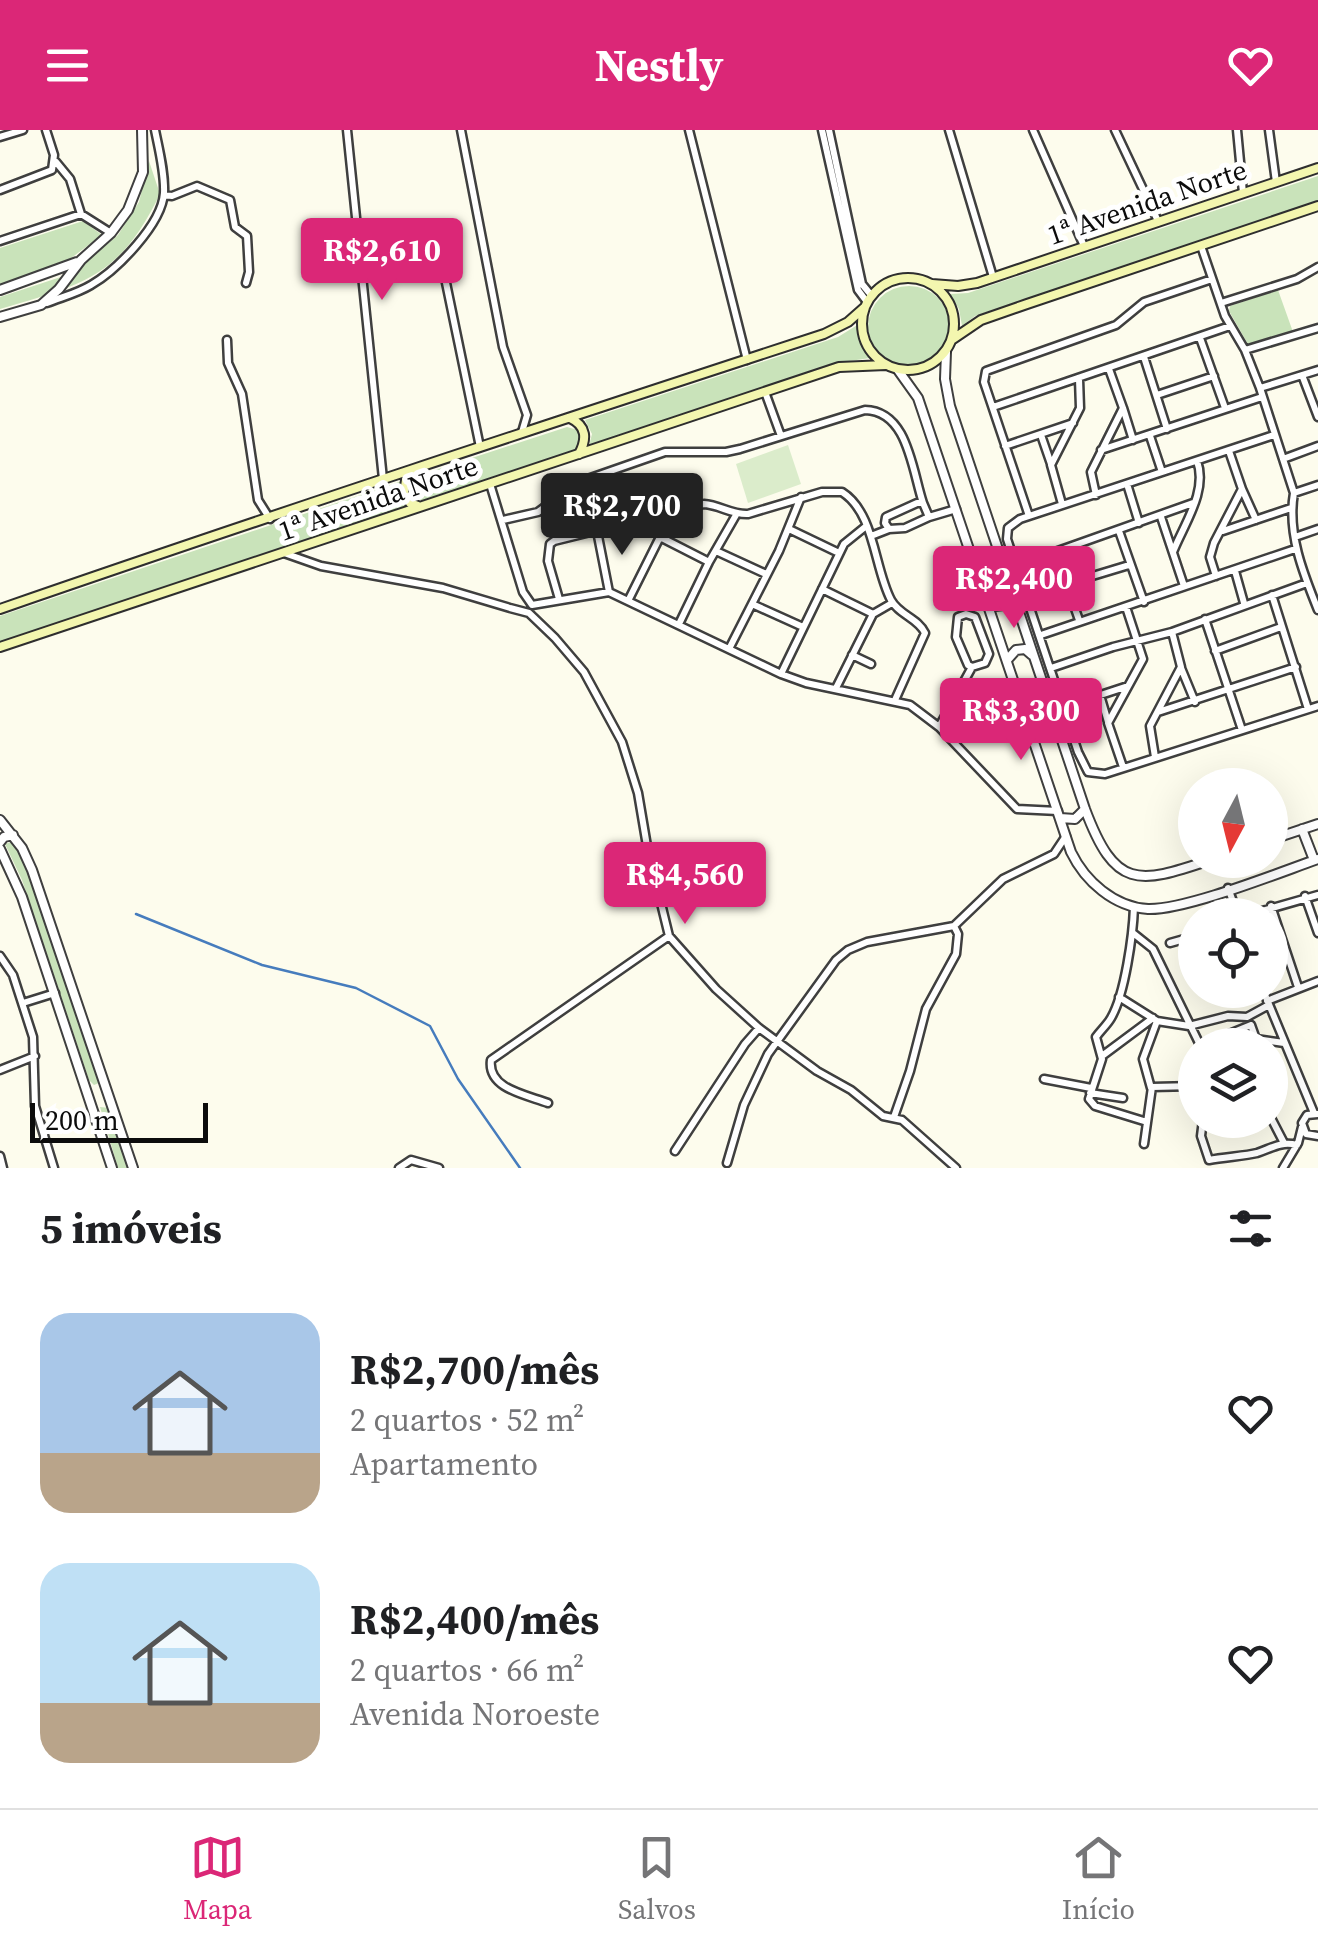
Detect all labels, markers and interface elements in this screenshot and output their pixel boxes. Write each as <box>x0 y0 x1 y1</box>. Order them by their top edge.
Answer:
text: Nestly <box>594 34 724 96</box>
icon: menu <box>40 38 95 93</box>
icon: heart <box>1223 38 1278 93</box>
street label: 1ᵃ Avenida Norte <box>1042 150 1252 254</box>
pin: R$2,610 <box>290 218 474 303</box>
text: R$2,610 <box>323 228 441 272</box>
street label: 1ᵃ Avenida Norte <box>273 446 483 550</box>
pin: R$2,700 <box>530 473 714 558</box>
text: R$2,700 <box>563 483 681 527</box>
pin: R$2,400 <box>922 546 1106 631</box>
text: R$2,400 <box>955 556 1073 600</box>
pin: R$3,300 <box>929 678 1113 763</box>
text: R$3,300 <box>962 688 1080 732</box>
north arrow <box>1178 768 1288 878</box>
map controls <box>1178 768 1288 1138</box>
pin: R$4,560 <box>593 842 777 927</box>
text: R$4,560 <box>626 852 744 896</box>
button: locate <box>1178 898 1288 1008</box>
button: layers <box>1178 1028 1288 1138</box>
scale bar <box>30 1098 208 1143</box>
text: 200 m <box>45 1101 119 1139</box>
text: 5 imóveis <box>40 1199 222 1257</box>
icon: filters <box>1223 1201 1278 1256</box>
text: R$2,700/mês <box>350 1340 599 1398</box>
icon: home <box>120 1353 240 1473</box>
icon: heart <box>1223 1386 1278 1441</box>
text: 2 quartos · 52 m² <box>350 1398 584 1442</box>
text: Apartamento <box>350 1442 538 1486</box>
text: R$2,400/mês <box>350 1590 599 1648</box>
icon: home <box>120 1603 240 1723</box>
icon: heart <box>1223 1636 1278 1691</box>
text: 2 quartos · 66 m² <box>350 1648 584 1692</box>
text: Avenida Noroeste <box>350 1692 600 1736</box>
tab: Mapa <box>183 1830 252 1928</box>
tab: Salvos <box>618 1830 696 1928</box>
tab: Início <box>1062 1830 1135 1928</box>

